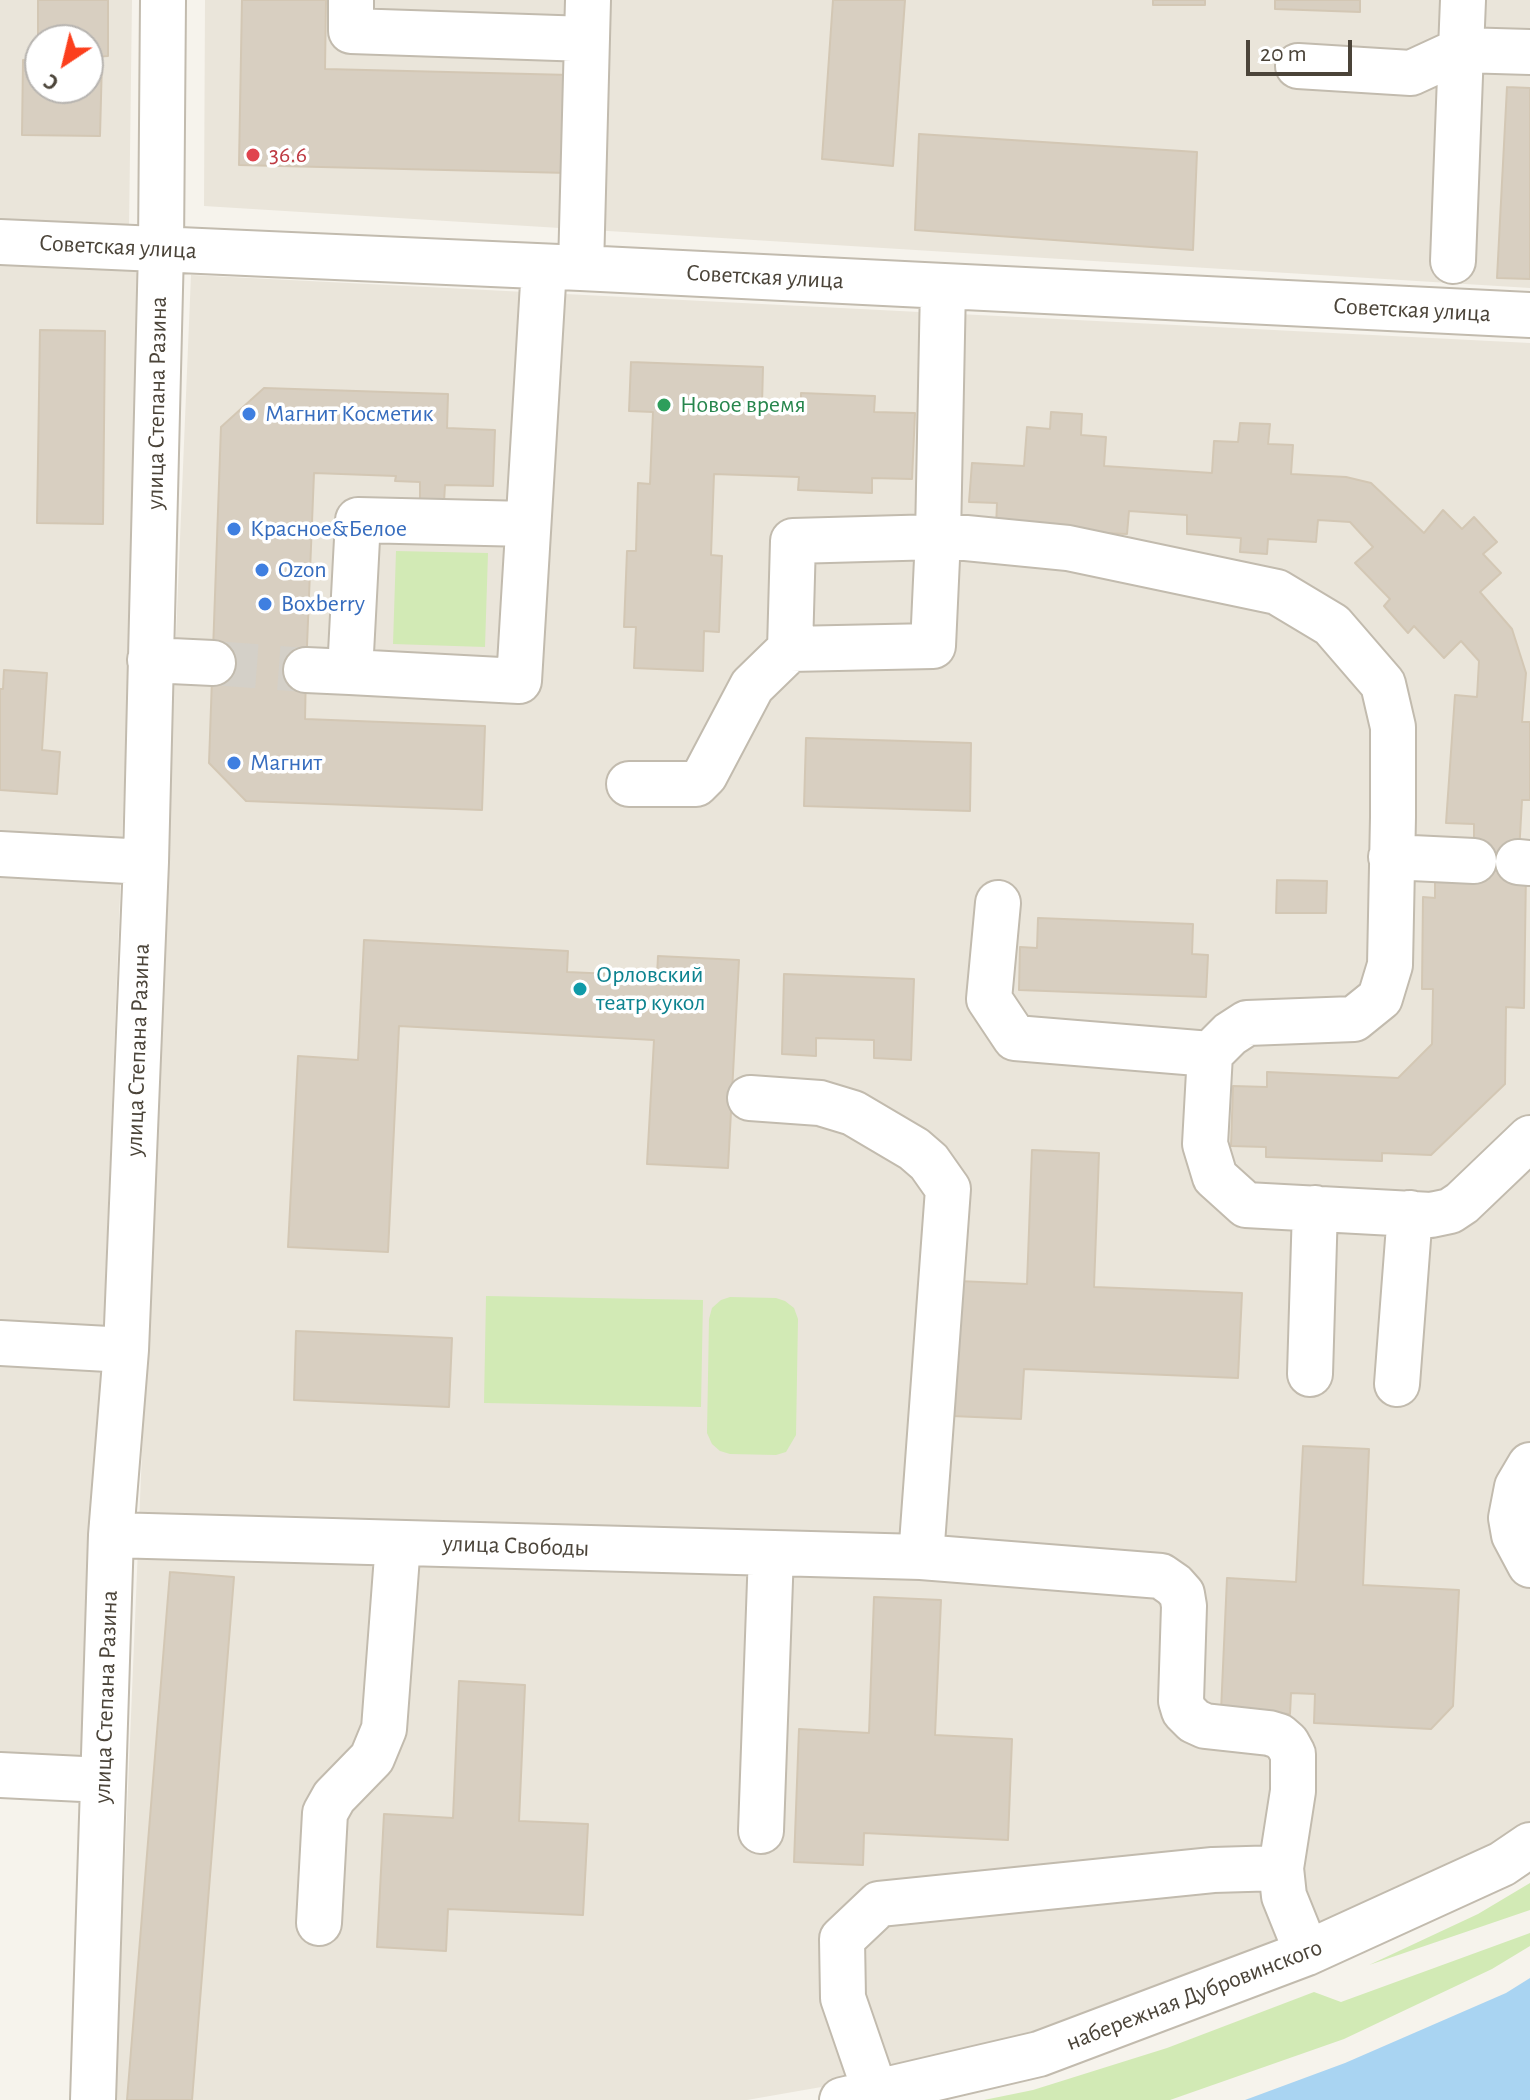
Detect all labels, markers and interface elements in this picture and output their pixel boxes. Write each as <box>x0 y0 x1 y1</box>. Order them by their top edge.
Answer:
north arrow <box>24 24 104 104</box>
scale bar <box>1250 24 1356 74</box>
text: 20 m <box>1260 42 1307 66</box>
text: С <box>40 70 63 95</box>
place label: 36.6 <box>269 141 307 169</box>
marker: 36.6 <box>244 146 262 164</box>
street label: Советская улица <box>38 228 198 266</box>
street label: Советская улица <box>685 258 845 296</box>
street label: Советская улица <box>1332 291 1492 329</box>
street label: улица Степана Разина <box>141 296 173 510</box>
place label: Новое время <box>680 391 806 419</box>
marker: Новое время <box>655 396 673 414</box>
place label: Магнит Косметик <box>265 400 433 428</box>
marker: Магнит Косметик <box>240 405 258 423</box>
place label: Красное&Белое <box>250 515 407 543</box>
marker: Красное&Белое <box>225 520 243 538</box>
place label: Ozon <box>278 556 327 584</box>
marker: Ozon <box>253 561 271 579</box>
place label: Boxberry <box>281 590 365 618</box>
marker: Boxberry <box>256 595 274 613</box>
place label: Магнит <box>250 749 322 777</box>
marker: Магнит <box>225 754 243 772</box>
street label: улица Степана Разина <box>120 943 156 1157</box>
place label: Орловский театр кукол <box>596 961 705 1017</box>
marker: Орловский театр кукол <box>571 980 589 998</box>
street label: улица Свободы <box>442 1529 590 1563</box>
street label: улица Степана Разина <box>88 1590 124 1804</box>
street label: набережная Дубровинского <box>1062 1933 1326 2057</box>

